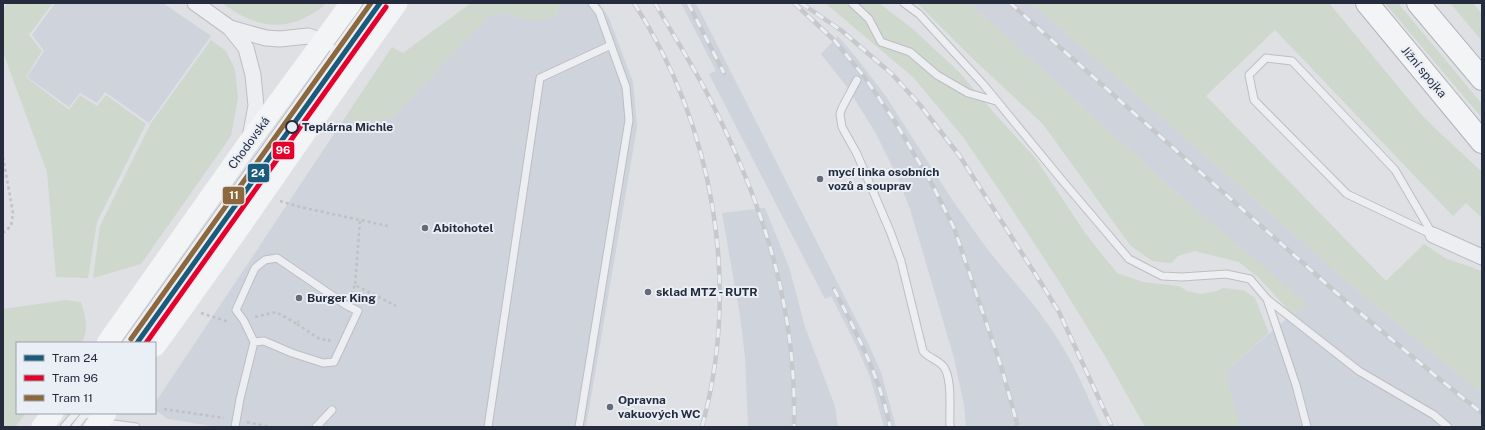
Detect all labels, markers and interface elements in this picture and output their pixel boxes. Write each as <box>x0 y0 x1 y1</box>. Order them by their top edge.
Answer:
street label: Jižní spojka <box>1399 44 1449 100</box>
street label: Chodovská <box>225 114 273 172</box>
marker: Teplárna Michle <box>285 120 299 134</box>
place label: Teplárna Michle <box>302 120 393 134</box>
line badge: 96 <box>272 141 295 160</box>
text: 96 <box>276 144 290 156</box>
line badge: 24 <box>247 163 270 183</box>
place label: mycí linka osobních vozů a souprav <box>828 165 939 193</box>
text: 24 <box>251 167 265 179</box>
marker: mycí linka osobních vozů a souprav <box>815 174 825 184</box>
line badge: 11 <box>222 186 245 205</box>
text: 11 <box>229 189 239 201</box>
place label: Abitohotel <box>433 221 493 235</box>
marker: Abitohotel <box>420 223 430 233</box>
place label: sklad MTZ - RUTR <box>656 285 758 299</box>
marker: sklad MTZ - RUTR <box>643 287 653 297</box>
place label: Burger King <box>307 291 376 305</box>
marker: Burger King <box>294 293 304 303</box>
legend <box>16 342 156 414</box>
text: Tram 24 <box>52 351 98 365</box>
text: Tram 96 <box>52 371 98 385</box>
text: Tram 11 <box>52 391 93 405</box>
place label: Opravna vakuových WC <box>618 393 701 421</box>
marker: Opravna vakuových WC <box>605 402 615 412</box>

